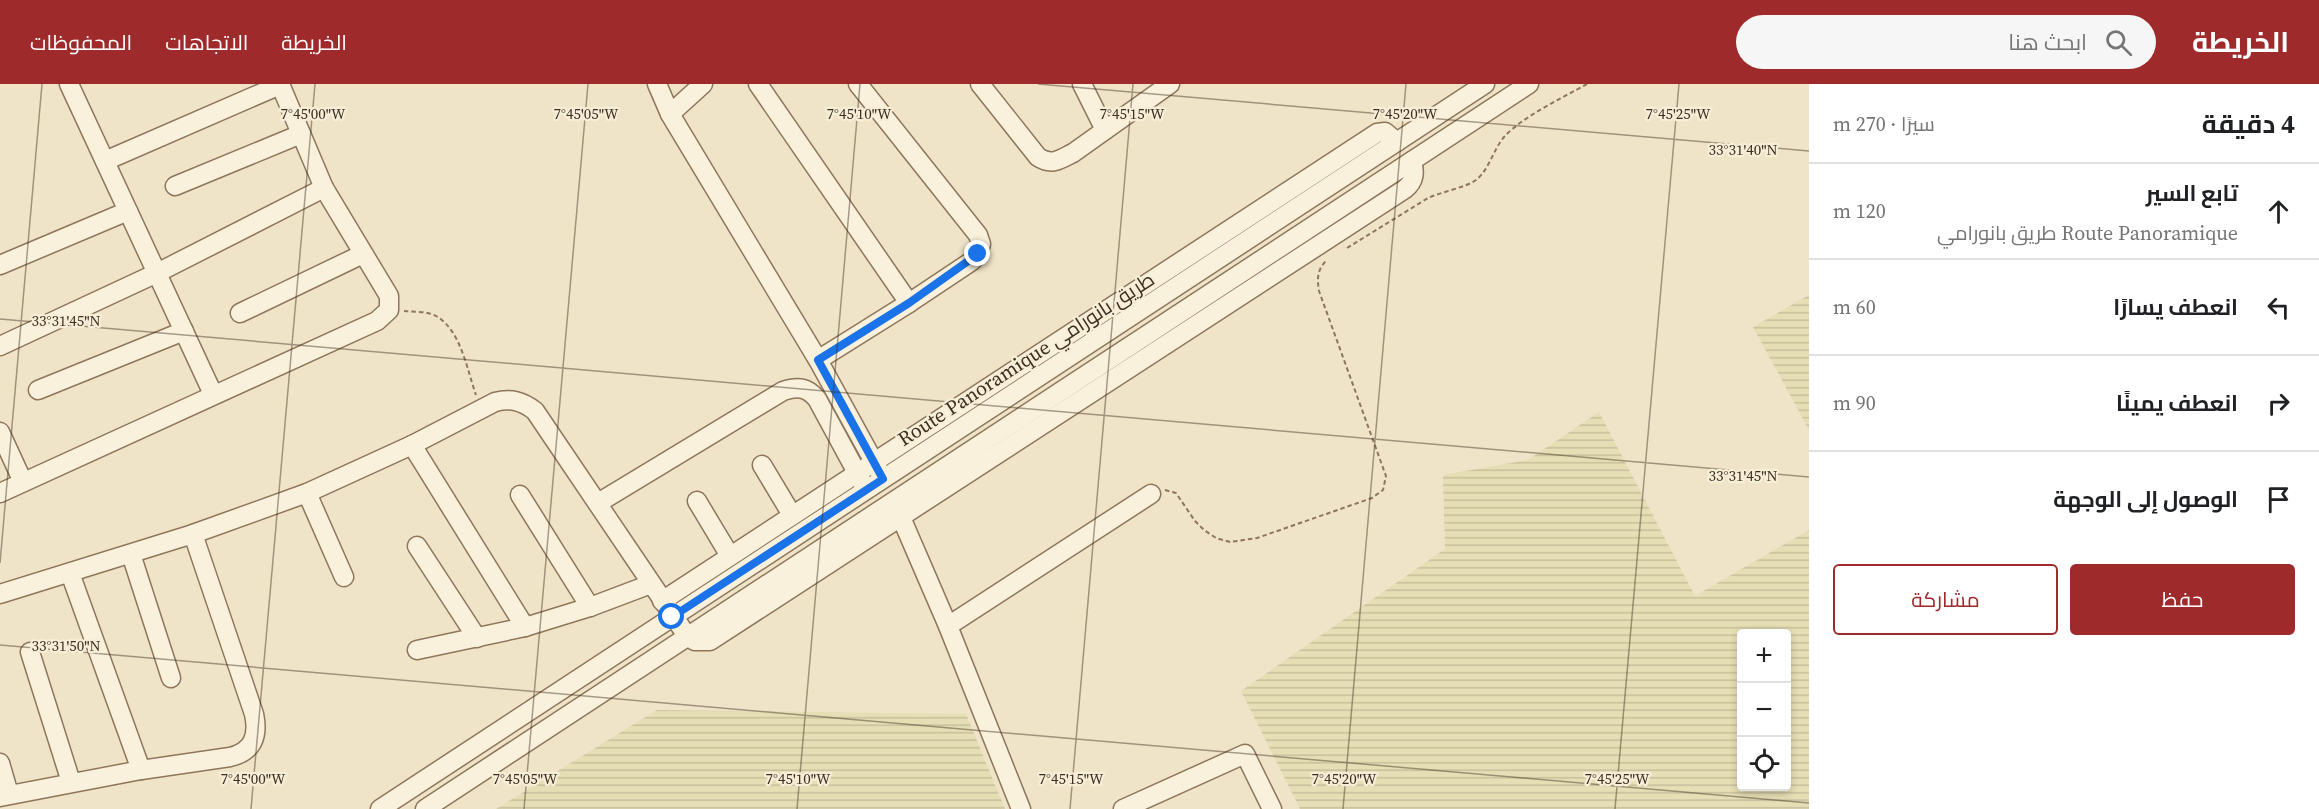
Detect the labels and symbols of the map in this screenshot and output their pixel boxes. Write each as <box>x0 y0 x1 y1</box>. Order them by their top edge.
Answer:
text: 7°45'00"W <box>281 103 346 124</box>
text: 7°45'05"W <box>554 103 619 124</box>
text: 7°45'10"W <box>827 103 892 124</box>
text: 7°45'15"W <box>1100 103 1165 124</box>
text: 7°45'20"W <box>1373 103 1438 124</box>
text: 7°45'25"W <box>1646 103 1711 124</box>
text: 33°31'40"N <box>1708 139 1778 160</box>
route end <box>964 240 990 266</box>
street label: Route Panoramique طريق بانورامي <box>892 265 1161 454</box>
text: 33°31'45"N <box>31 310 101 331</box>
text: 33°31'45"N <box>1708 465 1778 486</box>
route start <box>658 603 684 629</box>
text: 33°31'50"N <box>31 635 101 656</box>
text: 7°45'00"W <box>221 768 286 789</box>
text: 7°45'05"W <box>493 768 558 789</box>
text: 7°45'10"W <box>766 768 831 789</box>
text: 7°45'15"W <box>1039 768 1104 789</box>
text: 7°45'20"W <box>1312 768 1377 789</box>
text: 7°45'25"W <box>1585 768 1650 789</box>

